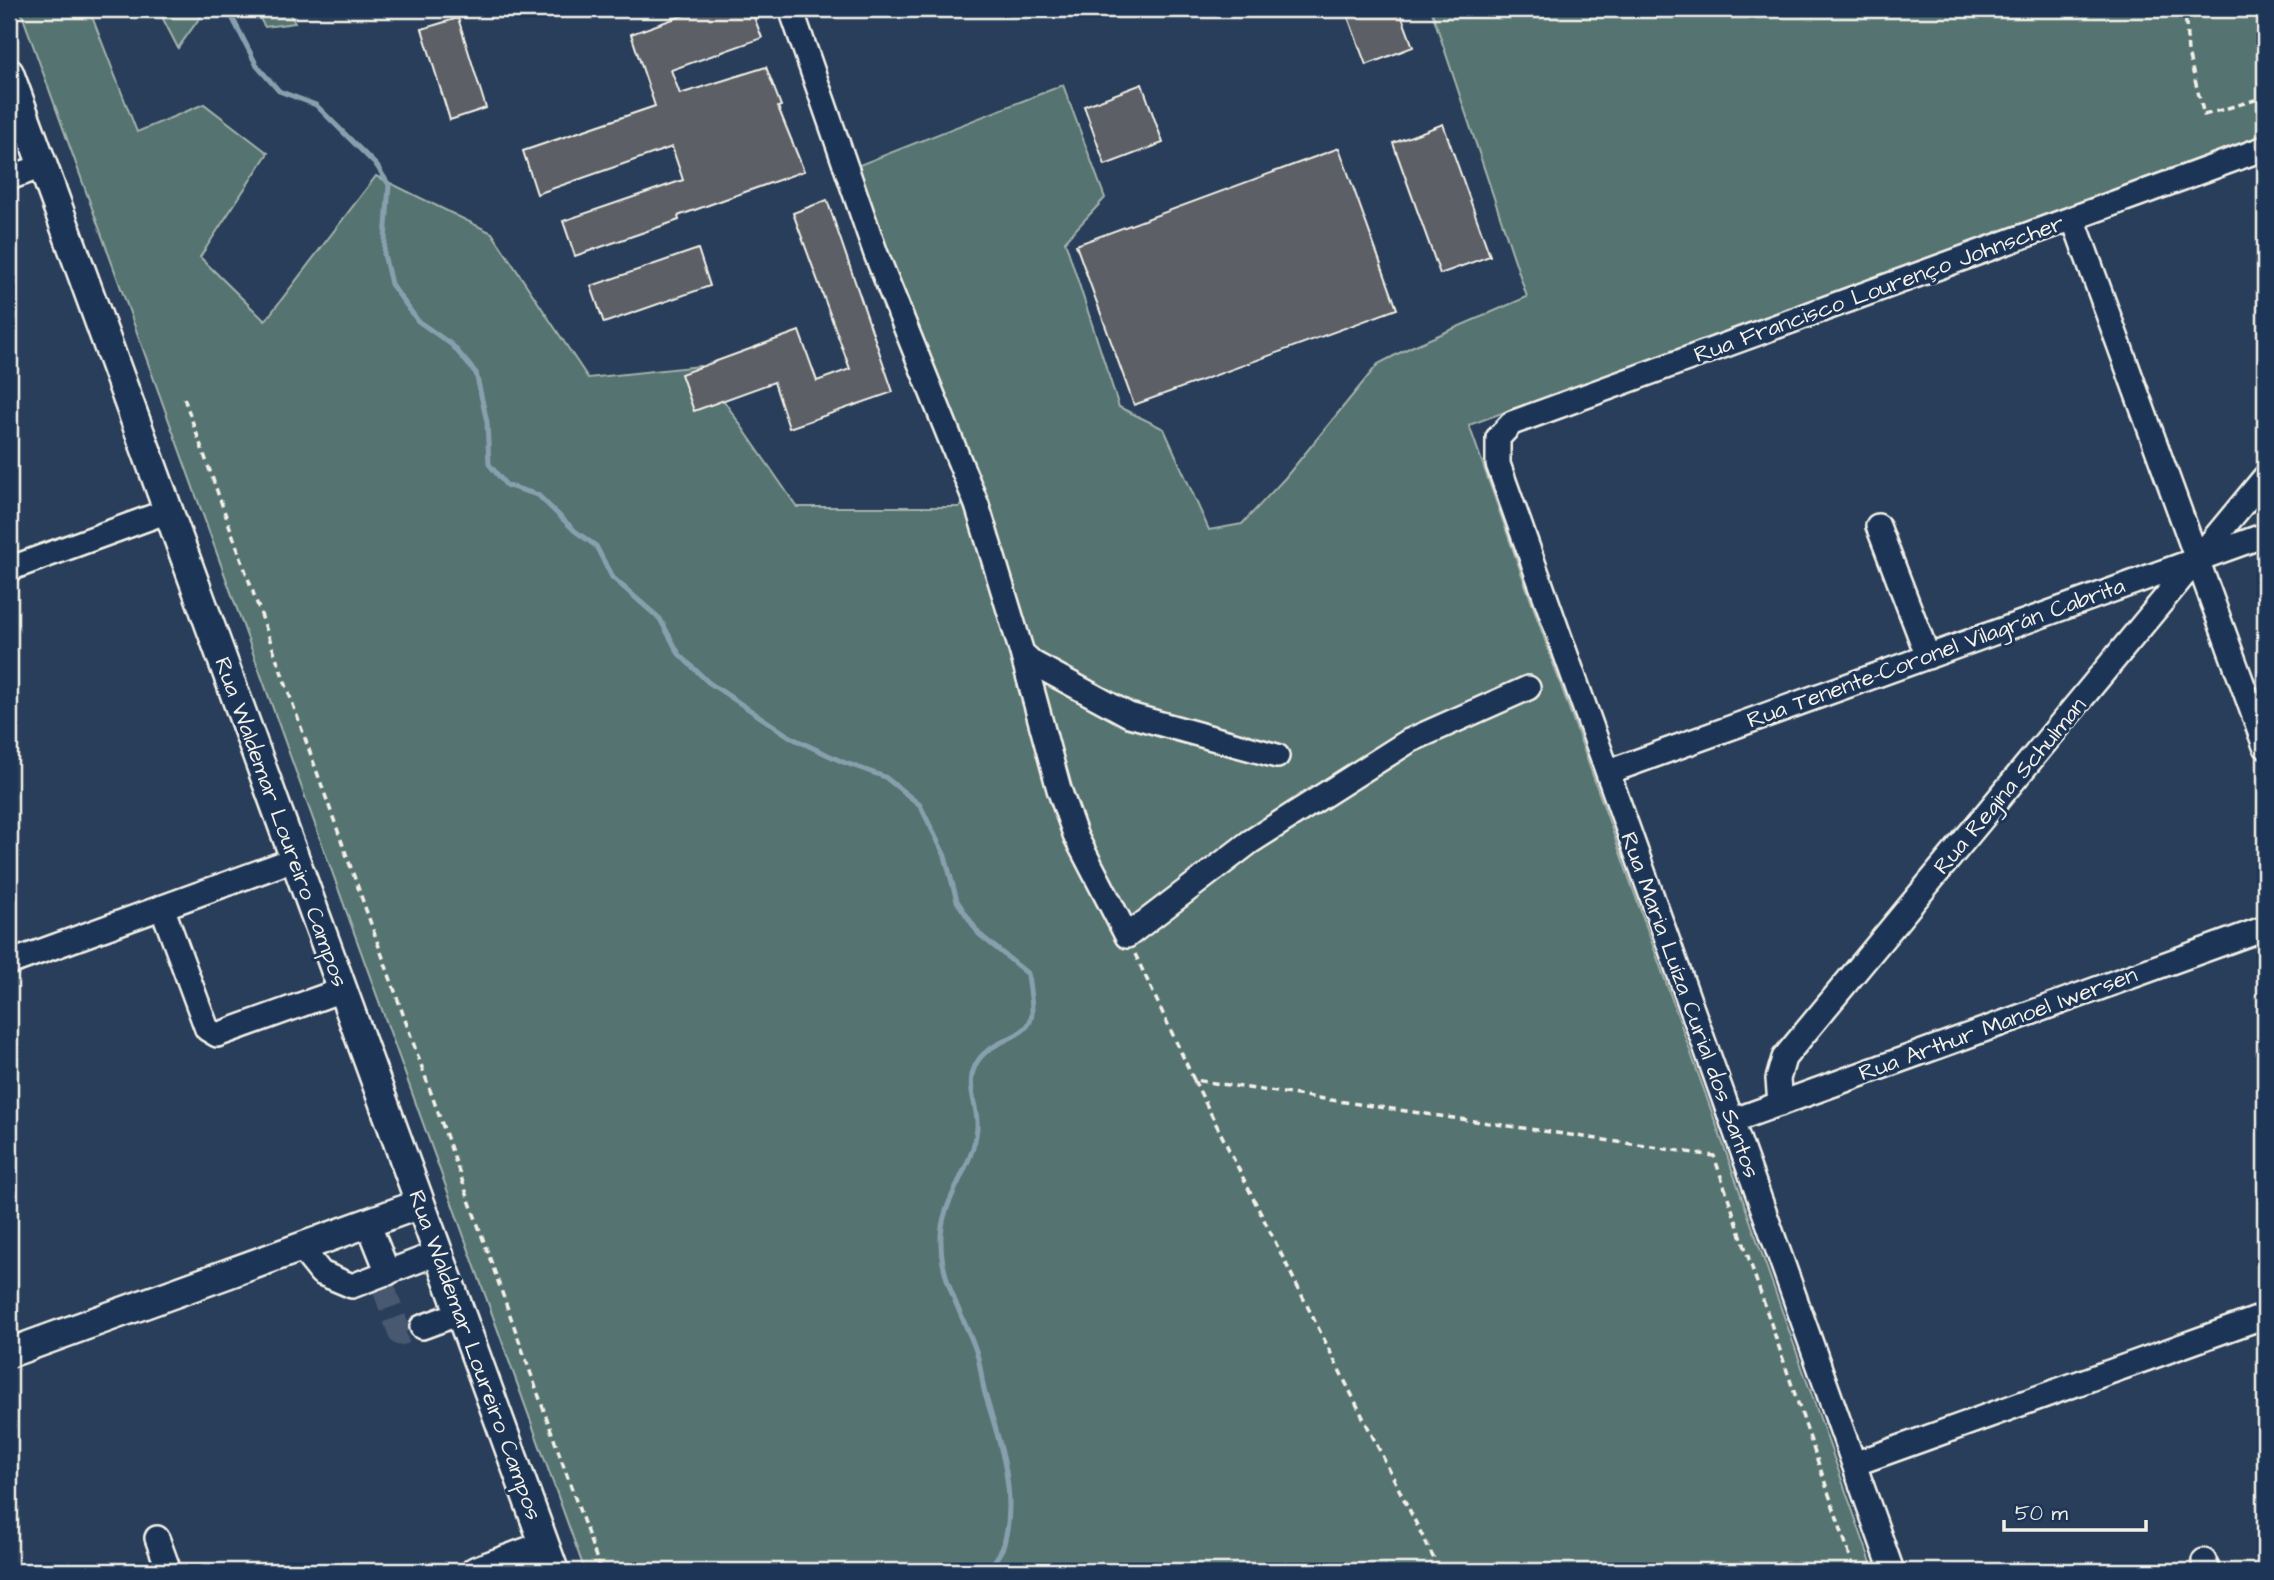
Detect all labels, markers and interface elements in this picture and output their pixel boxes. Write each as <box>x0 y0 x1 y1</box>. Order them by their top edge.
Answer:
street label: Rua Francisco Lourenço Johnscher <box>1690 207 2069 371</box>
street label: Rua Tenente-Coronel Vilagrán Cabrita <box>1743 569 2130 737</box>
street label: Rua Waldemar Loureiro Campos <box>206 653 356 991</box>
street label: Rua Regina Schulman <box>1926 690 2095 882</box>
street label: Rua Maria Luíza Curial dos Santos <box>1612 828 1768 1182</box>
street label: Rua Arthur Manoel Iwersen <box>1854 959 2142 1089</box>
street label: Rua Waldemar Loureiro Campos <box>400 1186 550 1524</box>
scale bar <box>2004 1489 2146 1533</box>
text: 50 m <box>2015 1499 2069 1528</box>

